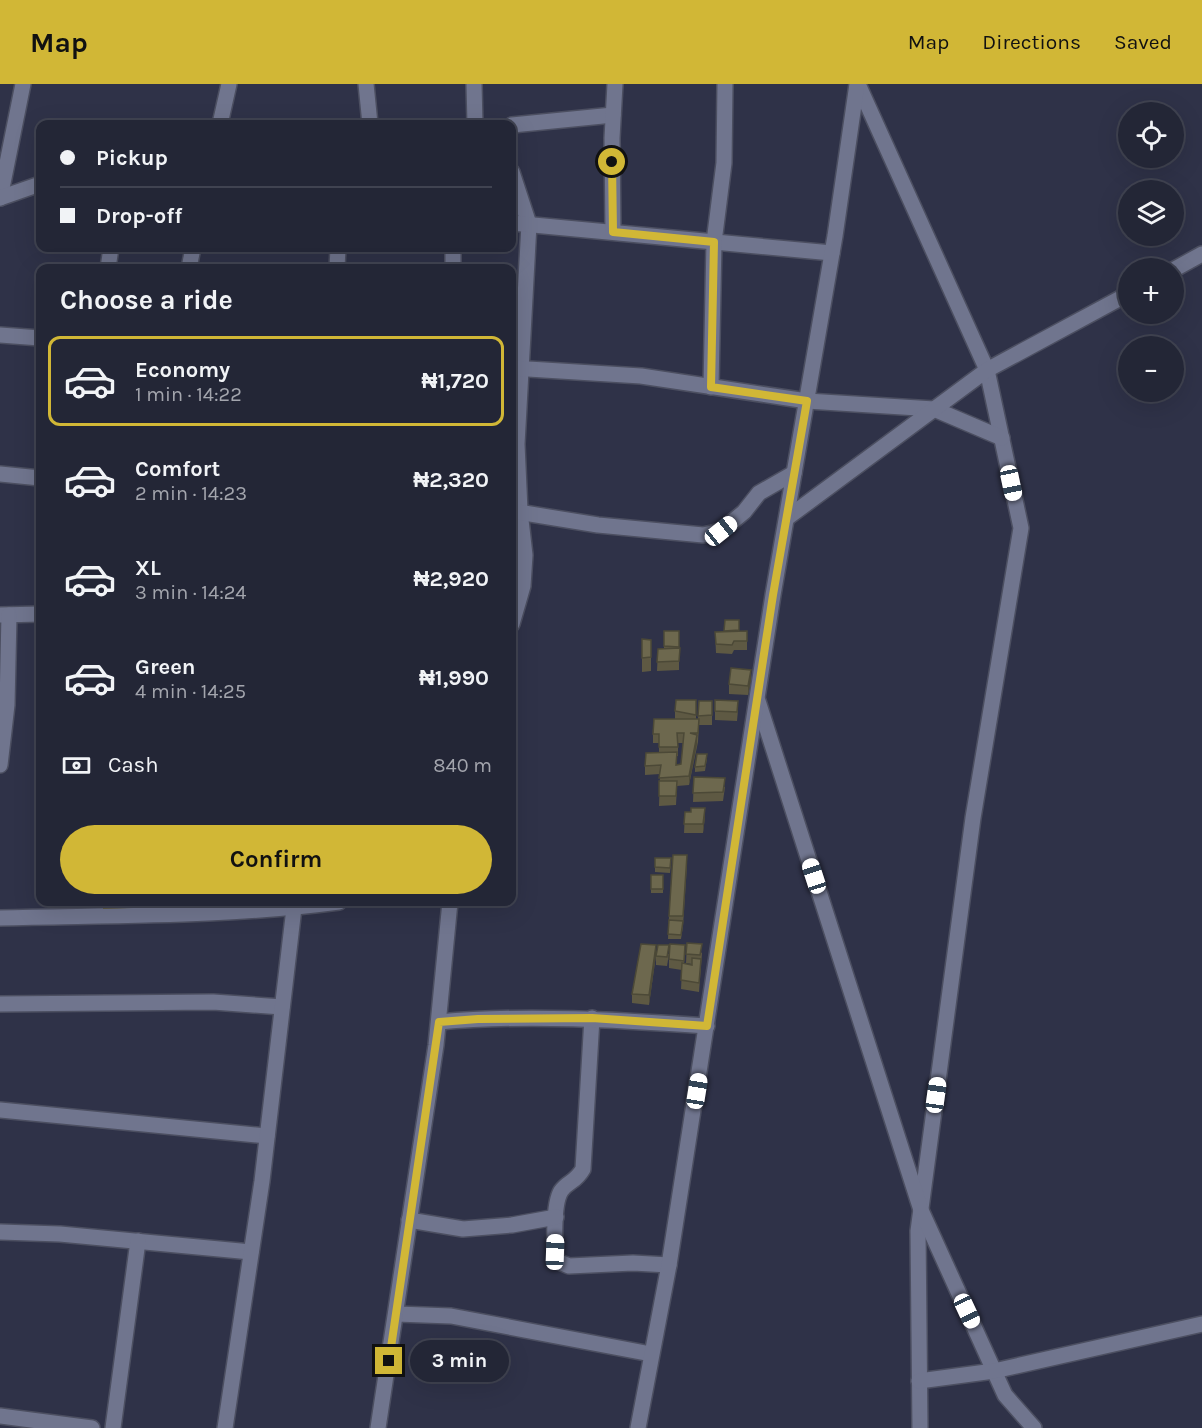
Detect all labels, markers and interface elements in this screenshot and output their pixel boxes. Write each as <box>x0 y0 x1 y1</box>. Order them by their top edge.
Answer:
text: Map <box>30 26 88 59</box>
text: Map <box>908 30 949 54</box>
text: Directions <box>982 30 1081 54</box>
text: Saved <box>1114 30 1172 54</box>
map controls <box>1118 102 1184 402</box>
button: locate <box>1118 102 1184 168</box>
text: Pickup <box>96 145 168 171</box>
route start <box>598 148 625 175</box>
button: layers <box>1118 180 1184 246</box>
text: Drop-off <box>96 203 182 229</box>
button: + <box>1118 258 1184 324</box>
text: Choose a ride <box>60 284 233 316</box>
button: − <box>1118 336 1184 402</box>
icon: car <box>63 354 117 408</box>
text: Economy <box>135 357 230 383</box>
text: ₦1,720 <box>422 368 489 394</box>
text: 1 min · 14:22 <box>135 383 242 406</box>
icon: car <box>63 453 117 507</box>
text: Comfort <box>135 456 220 482</box>
car <box>998 464 1024 502</box>
text: ₦2,320 <box>413 467 489 493</box>
text: 2 min · 14:23 <box>135 482 247 505</box>
car <box>701 513 741 549</box>
icon: car <box>63 552 117 606</box>
text: XL <box>135 555 161 581</box>
text: ₦2,920 <box>414 566 489 592</box>
text: 3 min · 14:24 <box>135 581 247 604</box>
icon: car <box>63 651 117 705</box>
text: Green <box>135 654 196 680</box>
text: ₦1,990 <box>419 665 489 691</box>
text: 4 min · 14:25 <box>135 680 246 703</box>
icon: cash <box>60 749 93 782</box>
text: Cash <box>108 752 158 778</box>
text: 840 m <box>433 754 492 777</box>
button: Confirm <box>60 825 492 894</box>
car <box>800 856 828 896</box>
car <box>685 1072 709 1110</box>
car <box>925 1076 947 1114</box>
car <box>545 1234 565 1270</box>
car <box>951 1291 983 1331</box>
callout: 3 min <box>410 1340 509 1382</box>
route end <box>375 1347 402 1374</box>
text: 3 min <box>432 1349 487 1372</box>

